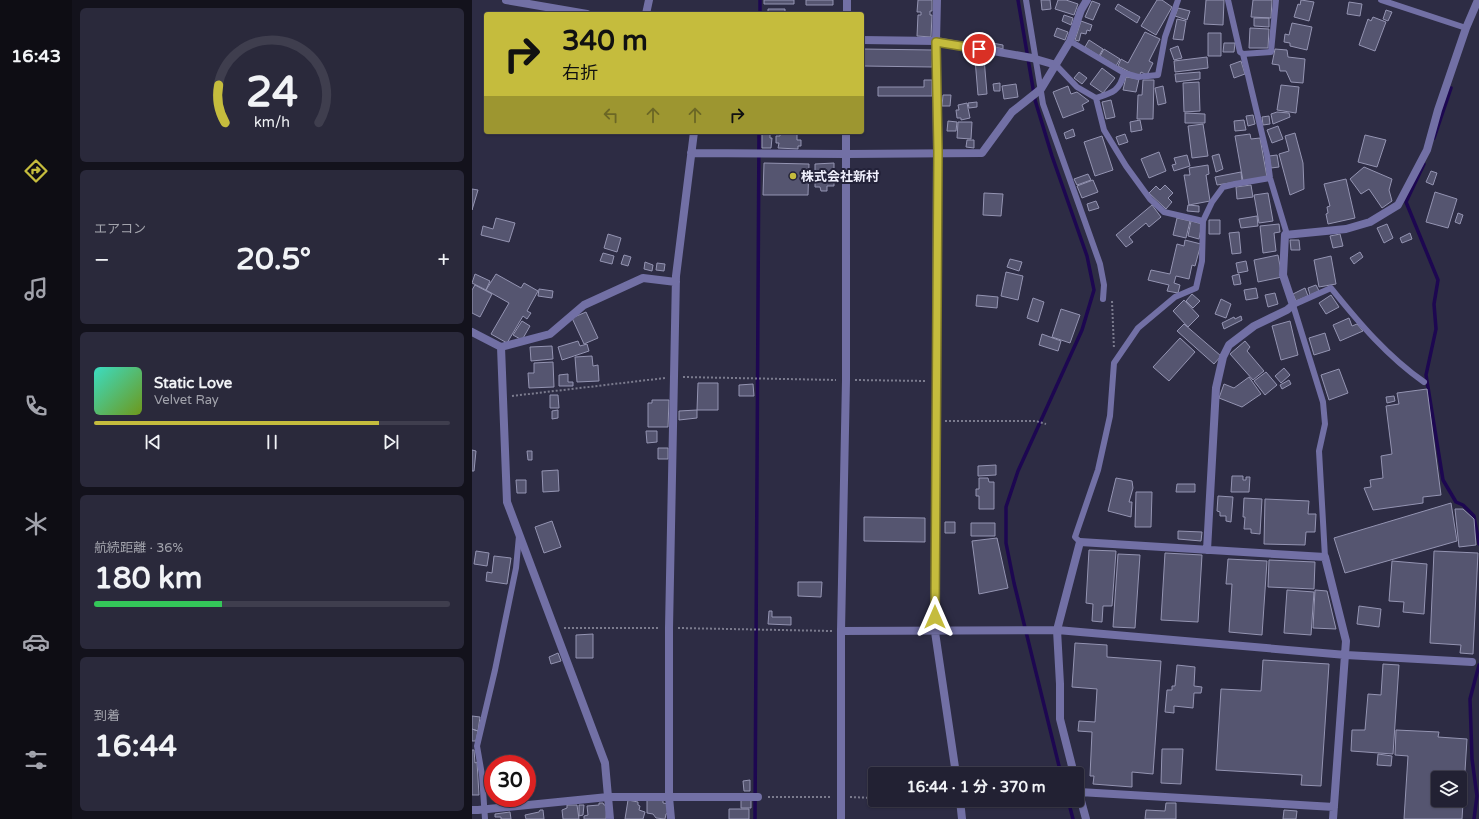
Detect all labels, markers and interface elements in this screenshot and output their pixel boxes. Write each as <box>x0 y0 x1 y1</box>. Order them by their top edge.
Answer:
text: 340 m <box>562 24 648 58</box>
icon: right <box>496 28 548 80</box>
pin <box>962 32 996 66</box>
icon: arrive <box>968 38 990 60</box>
text: 16:43 <box>11 45 61 67</box>
text: 右折 <box>562 62 598 84</box>
text: 24 <box>246 68 298 118</box>
icon: left <box>600 104 622 126</box>
icon: ahead <box>642 104 664 126</box>
icon: ahead <box>684 104 706 126</box>
icon: right <box>726 104 748 126</box>
text: km/h <box>254 114 290 131</box>
icon: directions <box>22 157 50 185</box>
place label: 株式会社新村 <box>801 169 879 185</box>
marker: 株式会社新村 <box>788 171 798 181</box>
text: エアコン <box>94 221 146 237</box>
text: 20.5° <box>236 241 311 278</box>
text: − <box>94 247 110 273</box>
text: + <box>438 247 450 273</box>
icon: music <box>22 275 50 303</box>
text: Static Love <box>154 374 232 392</box>
icon: phone <box>22 392 50 420</box>
text: Velvet Ray <box>154 392 219 408</box>
icon: previous <box>142 431 164 453</box>
icon: pause <box>261 431 283 453</box>
icon: next <box>380 431 402 453</box>
icon: climate <box>22 510 50 538</box>
text: 航続距離 · 36% <box>94 540 183 556</box>
text: 180 km <box>94 560 202 597</box>
position arrow <box>914 596 956 638</box>
icon: car <box>22 628 50 656</box>
text: 到着 <box>94 708 120 724</box>
text: 16:44 <box>94 728 177 765</box>
icon: filters <box>22 746 50 774</box>
speed limit sign: 30 <box>484 755 536 807</box>
map controls <box>1431 771 1467 807</box>
button: layers <box>1431 771 1467 807</box>
text: 16:44 · 1 分 · 370 m <box>906 778 1046 796</box>

